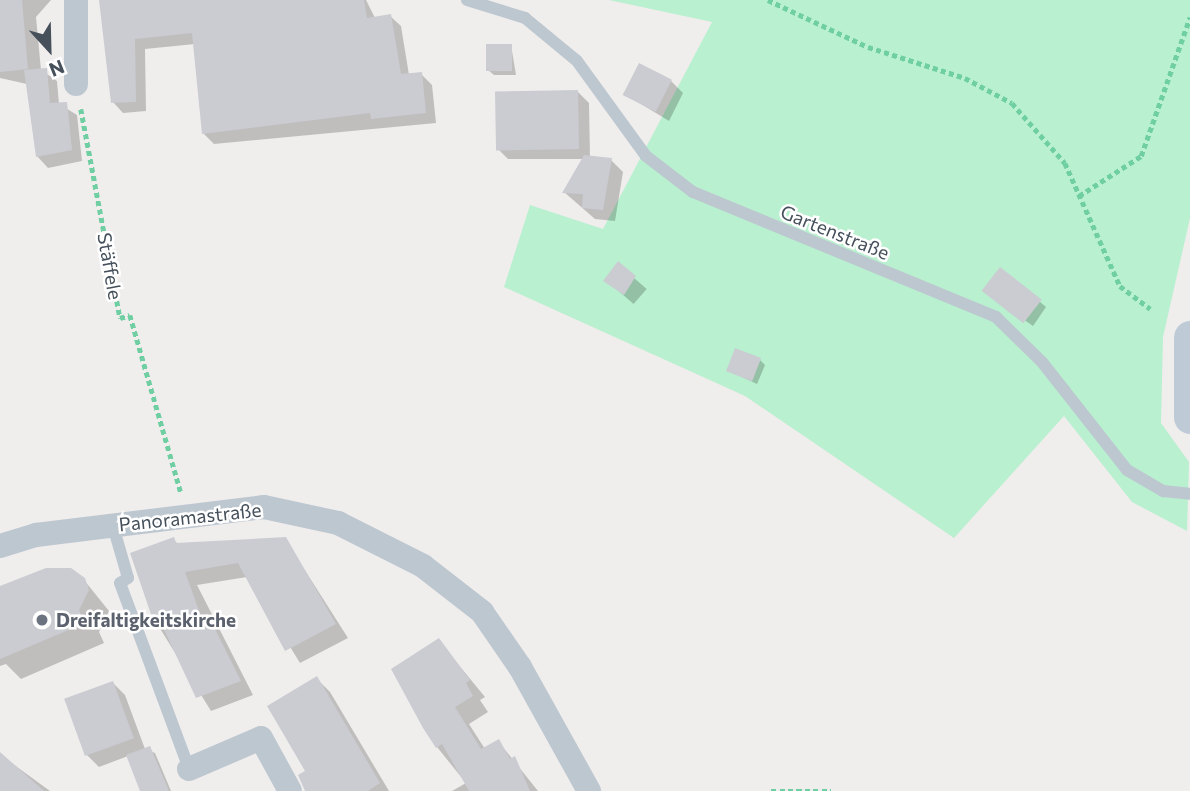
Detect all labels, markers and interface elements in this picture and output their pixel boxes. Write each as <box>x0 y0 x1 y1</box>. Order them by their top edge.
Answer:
north arrow <box>14 14 84 84</box>
text: N <box>46 56 68 82</box>
street label: Gartenstraße <box>777 200 893 264</box>
street label: Stäffele <box>93 231 127 301</box>
street label: Panoramastraße <box>118 498 262 536</box>
place label: Dreifaltigkeitskirche <box>56 609 236 631</box>
marker: Dreifaltigkeitskirche <box>34 612 50 628</box>

